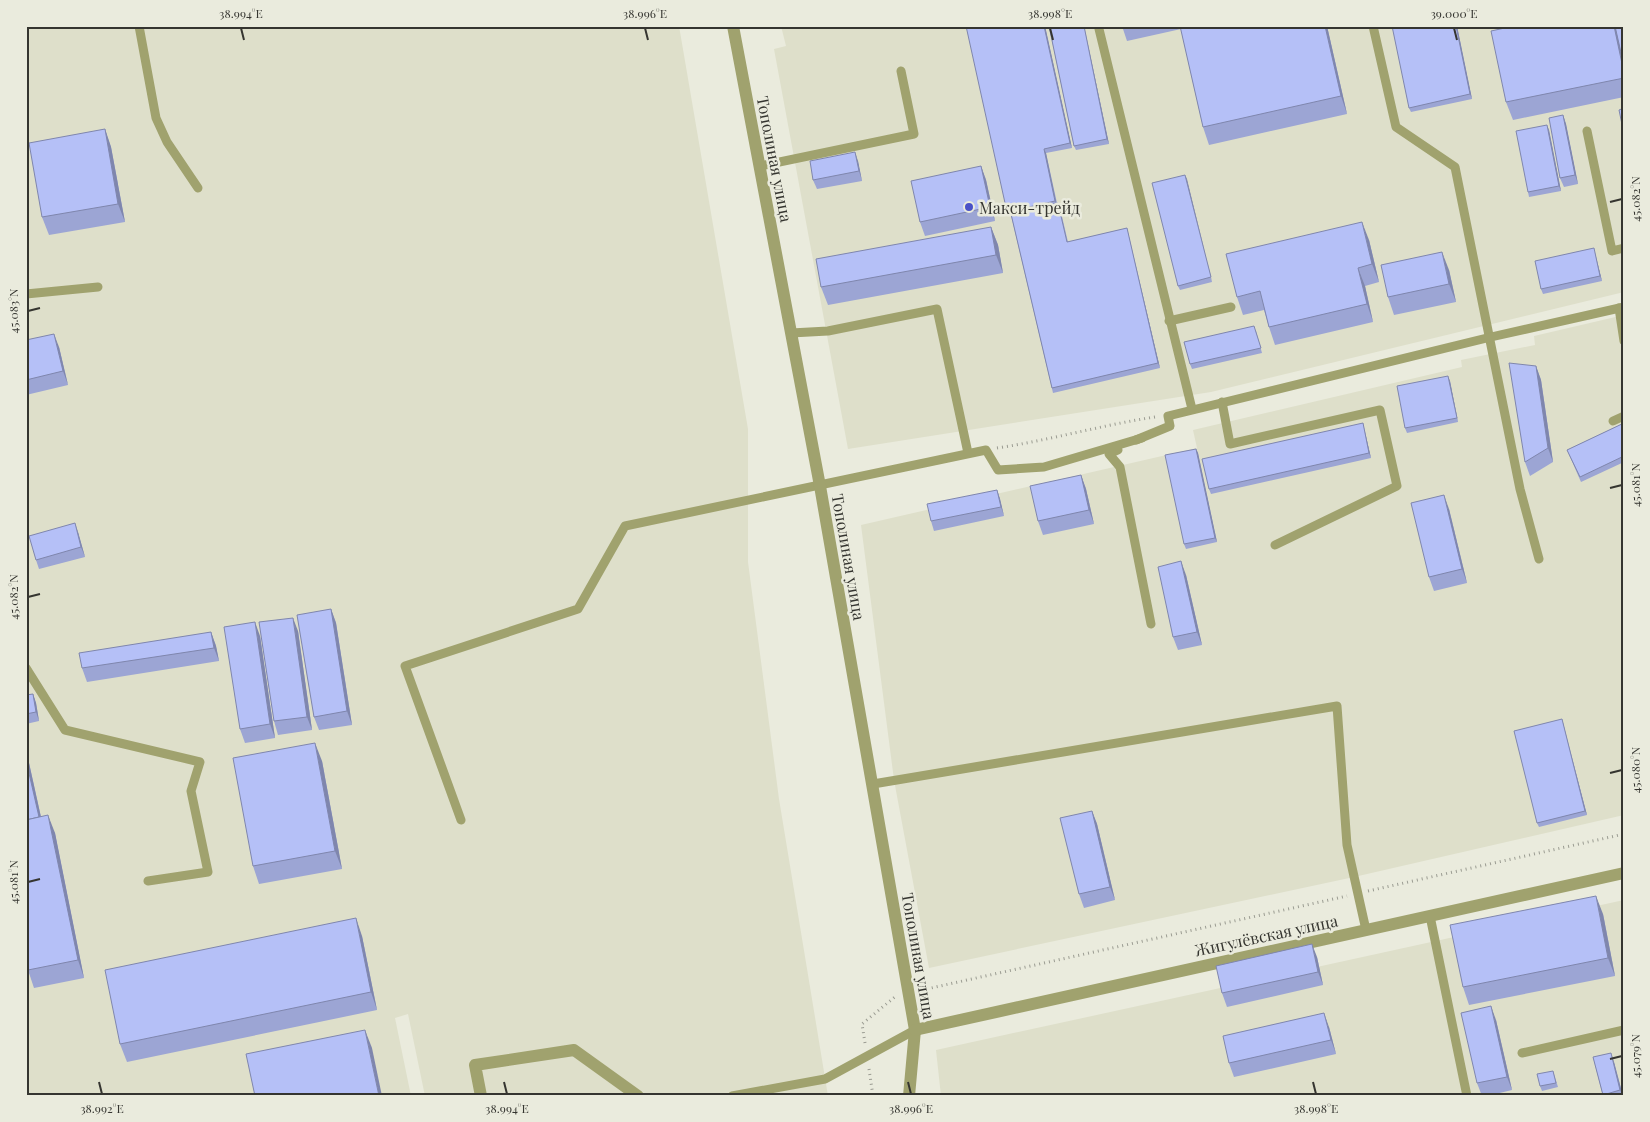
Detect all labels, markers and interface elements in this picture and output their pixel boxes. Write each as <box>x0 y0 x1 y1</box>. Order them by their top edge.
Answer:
text: 38.994°E <box>219 5 263 21</box>
text: 38.996°E <box>623 5 667 21</box>
text: 38.998°E <box>1028 5 1072 21</box>
text: 39.000°E <box>1430 5 1478 21</box>
street label: Тополиная улица <box>752 94 798 224</box>
text: 45.082°N <box>1627 176 1643 222</box>
place label: Макси-трейд <box>979 197 1081 218</box>
marker: Макси-трейд <box>963 201 975 213</box>
text: 45.083°N <box>5 288 21 333</box>
text: 45.081°N <box>1627 462 1643 507</box>
street label: Тополиная улица <box>828 492 870 622</box>
text: 45.082°N <box>5 574 21 620</box>
text: 45.080°N <box>1627 746 1643 793</box>
text: 45.081°N <box>5 859 21 904</box>
street label: Тополиная улица <box>898 891 940 1021</box>
street label: Жигулёвская улица <box>1192 910 1340 960</box>
text: 45.079°N <box>1627 1033 1643 1078</box>
text: 38.992°E <box>80 1100 124 1116</box>
text: 38.994°E <box>485 1100 529 1116</box>
text: 38.996°E <box>889 1100 933 1116</box>
text: 38.998°E <box>1294 1100 1338 1116</box>

